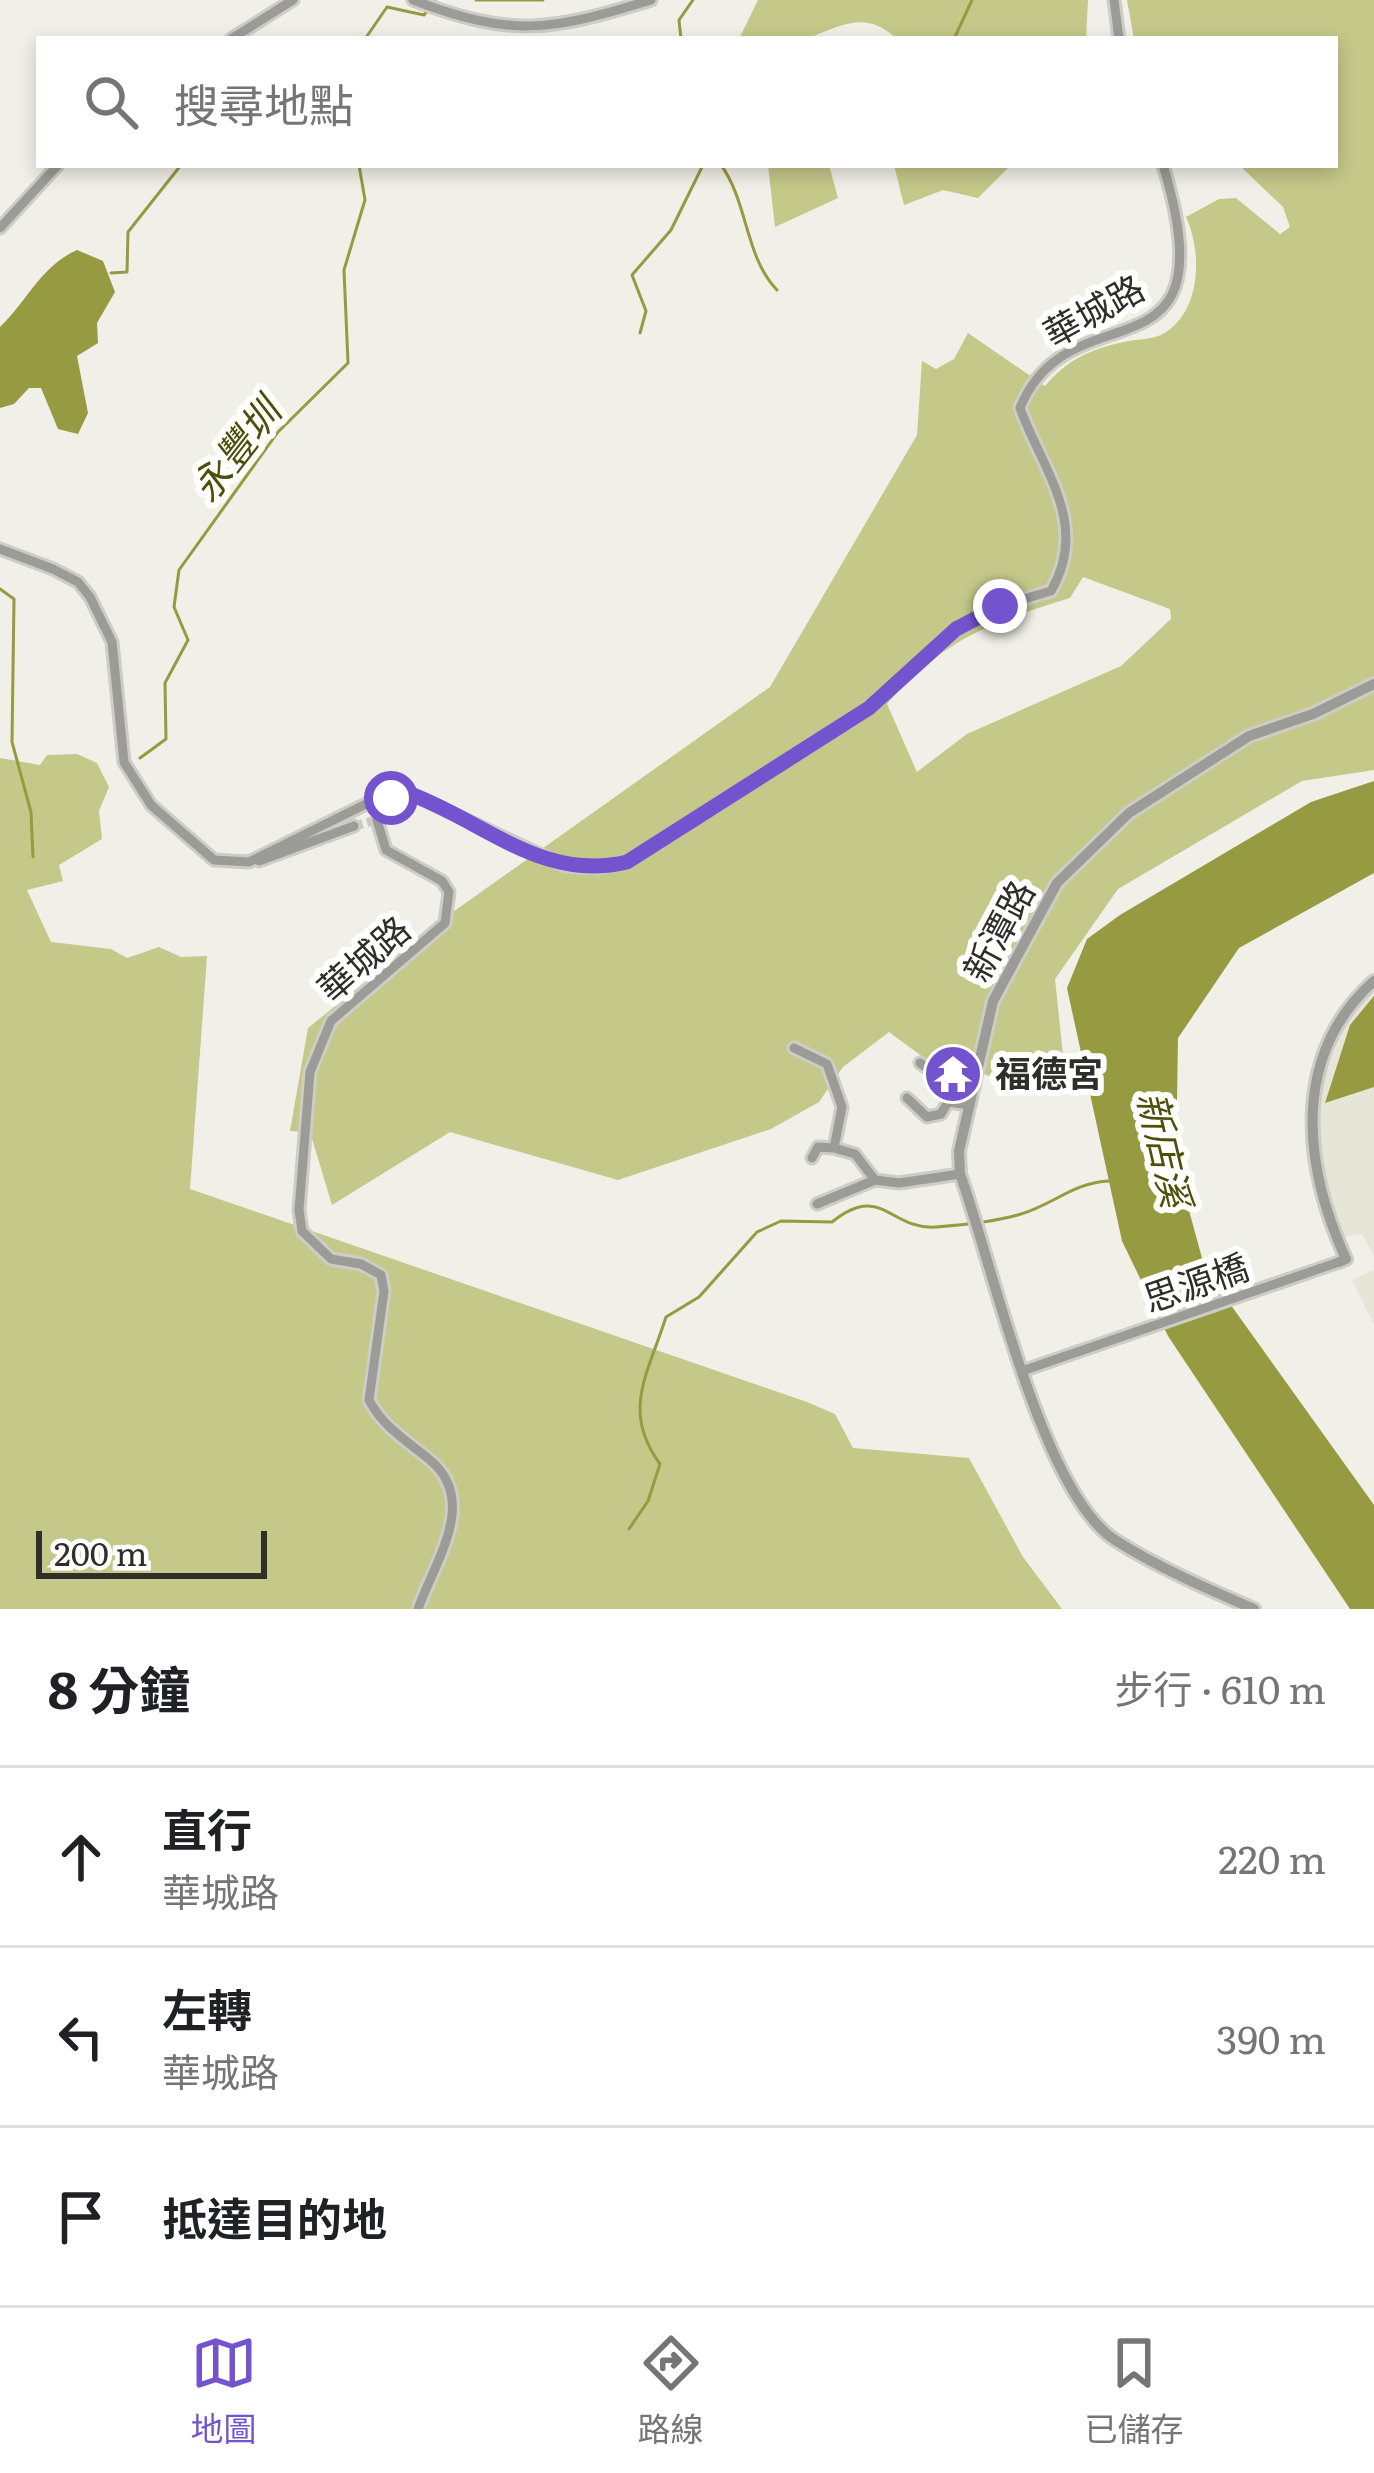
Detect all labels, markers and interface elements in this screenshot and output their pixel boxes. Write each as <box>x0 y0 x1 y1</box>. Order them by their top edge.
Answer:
search box <box>36 36 1338 168</box>
icon: search <box>78 69 144 135</box>
text: 搜尋地點 <box>174 69 354 136</box>
street label: 華城路 <box>1033 259 1153 358</box>
water label: 永豐圳 <box>175 380 296 512</box>
route end <box>973 579 1027 633</box>
route start <box>364 771 418 825</box>
street label: 新潭路 <box>948 870 1046 990</box>
street label: 華城路 <box>304 902 421 1013</box>
temple icon: 福德宮 <box>922 1043 984 1105</box>
place label: 福德宮 <box>995 1045 1103 1098</box>
water label: 新店溪 <box>1126 1085 1209 1217</box>
street label: 思源橋 <box>1135 1238 1255 1323</box>
scale bar <box>36 1525 267 1578</box>
text: 200 m <box>54 1527 148 1576</box>
text: 8 分鐘 <box>48 1649 190 1725</box>
text: 步行 · 610 m <box>1114 1658 1326 1716</box>
text: 直行 <box>162 1794 252 1861</box>
icon: ahead <box>48 1824 114 1890</box>
text: 220 m <box>1218 1828 1326 1886</box>
text: 華城路 <box>162 1861 279 1919</box>
text: 左轉 <box>162 1974 252 2041</box>
icon: left <box>48 2004 114 2070</box>
text: 390 m <box>1216 2008 1326 2066</box>
text: 華城路 <box>162 2041 279 2099</box>
text: 抵達目的地 <box>162 2183 387 2250</box>
icon: arrive <box>48 2184 114 2250</box>
tab: 地圖 <box>191 2330 257 2451</box>
tab: 路線 <box>638 2330 704 2451</box>
tab: 已儲存 <box>1085 2330 1184 2451</box>

